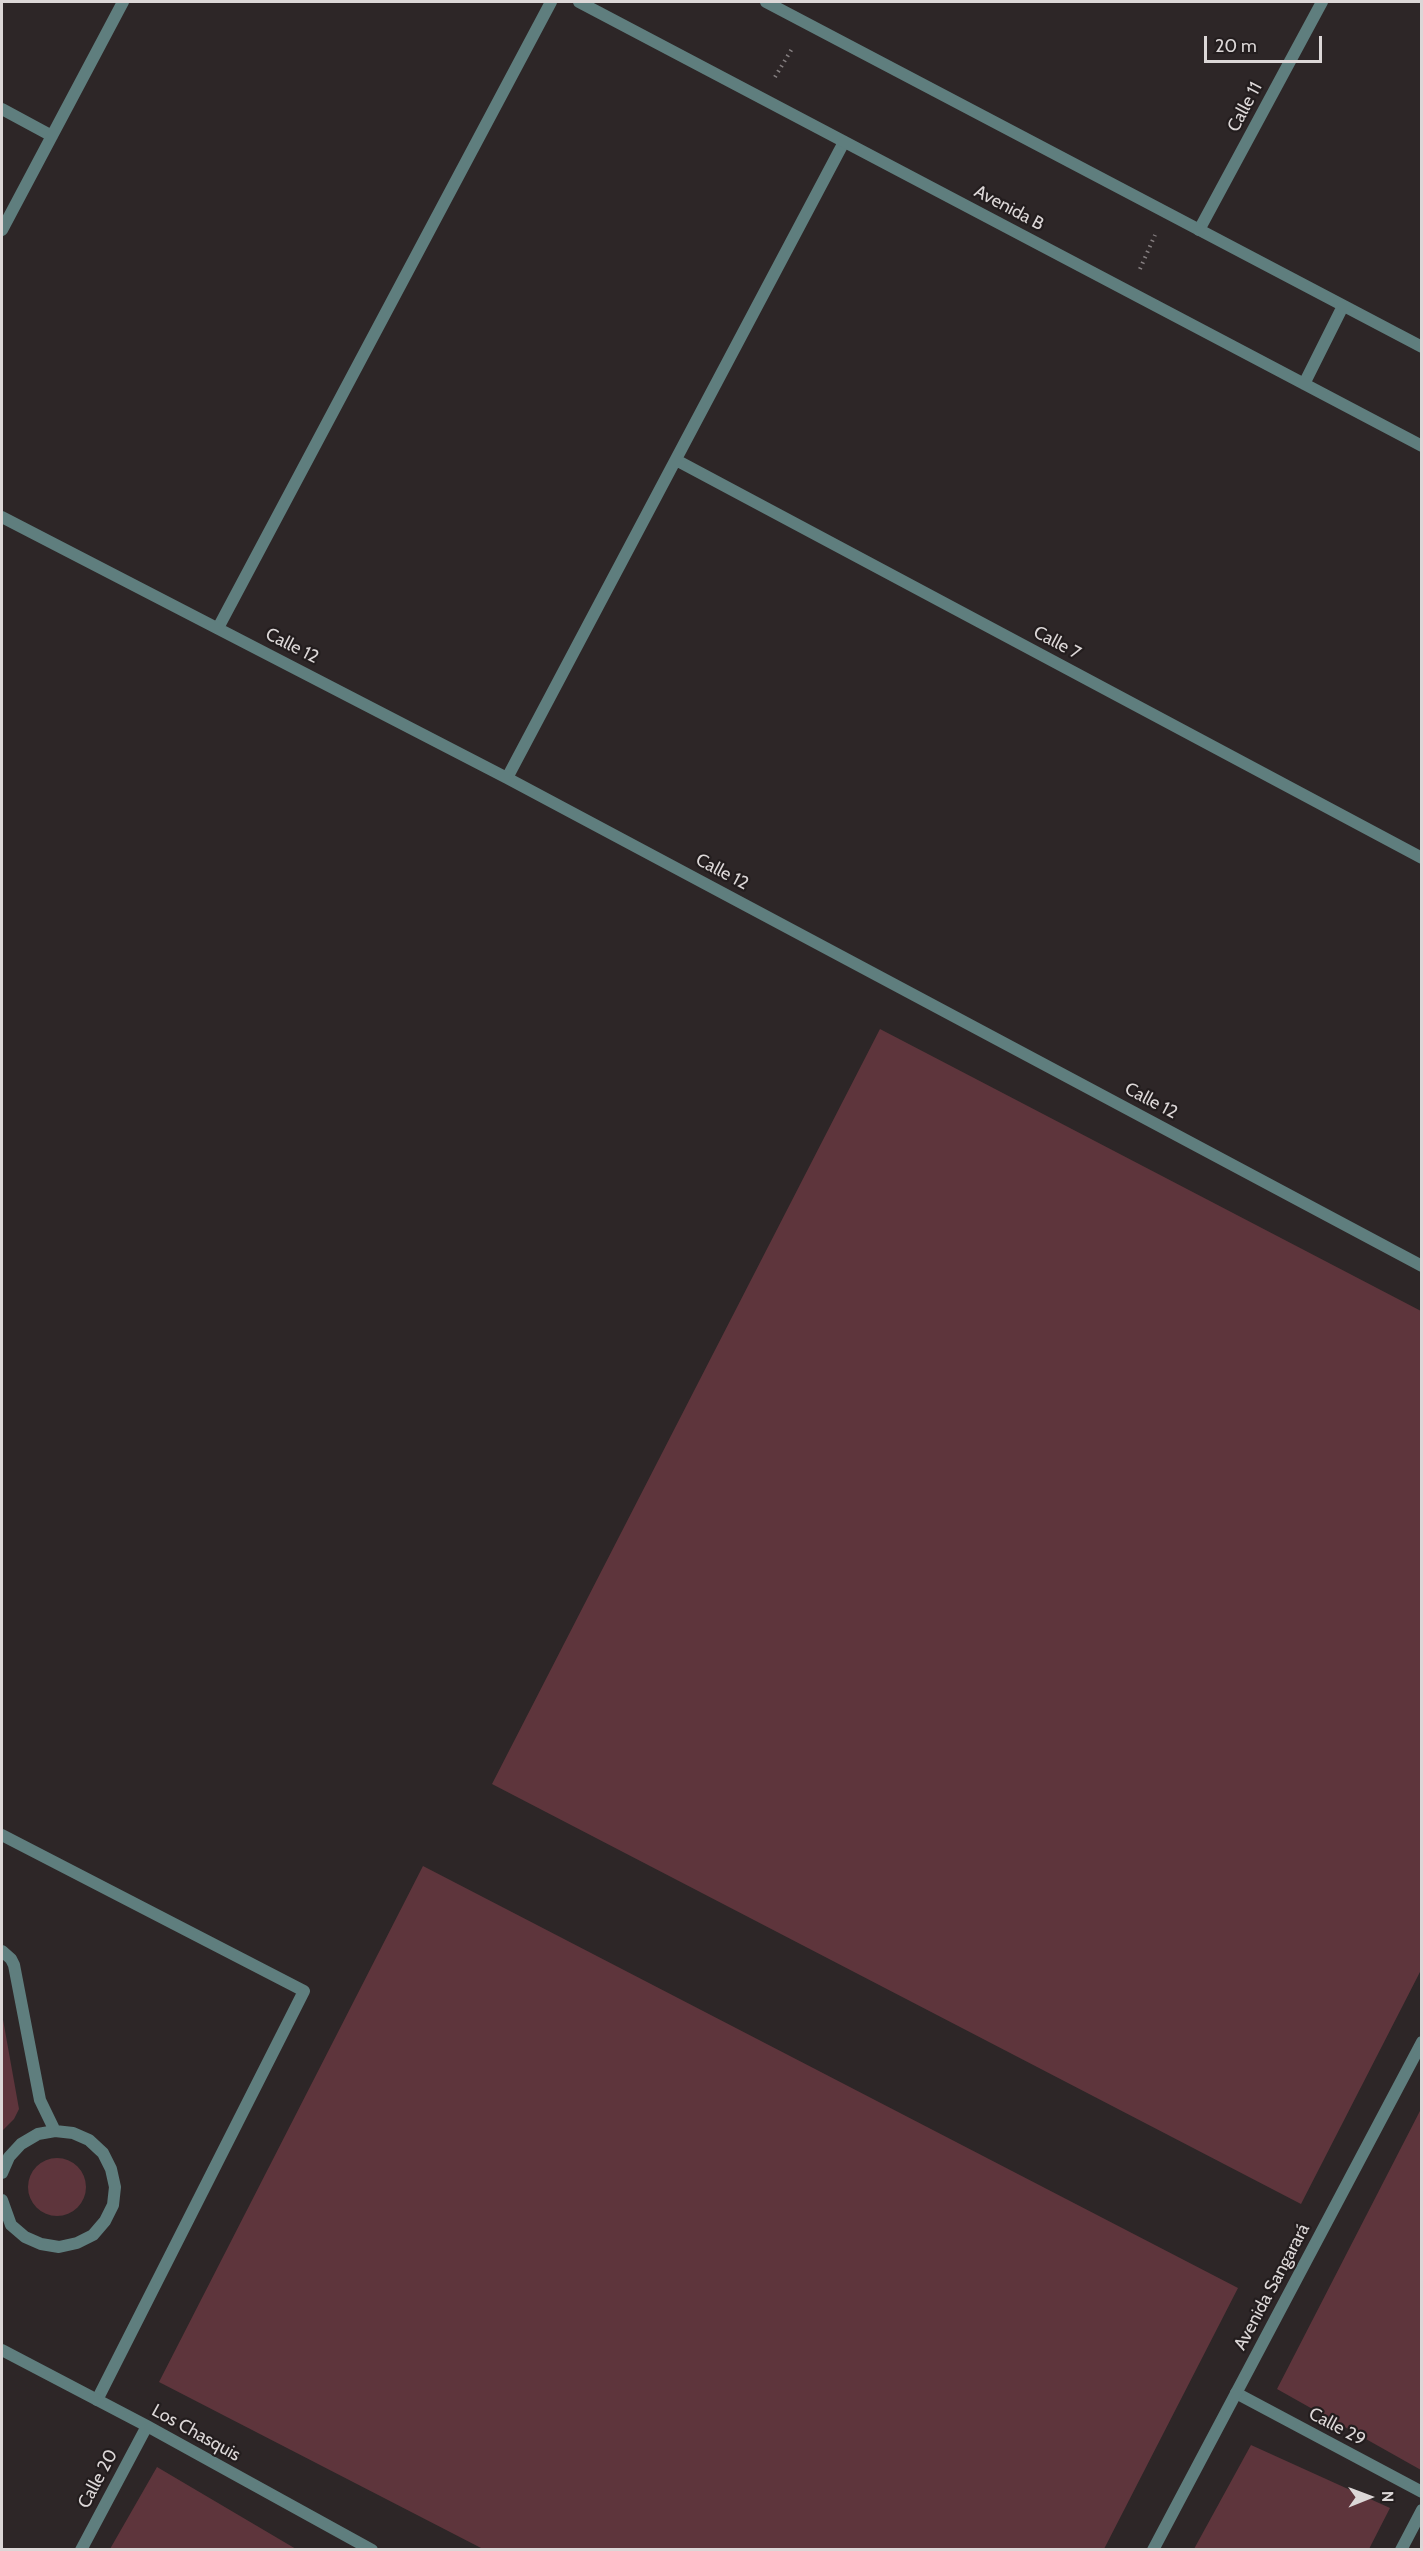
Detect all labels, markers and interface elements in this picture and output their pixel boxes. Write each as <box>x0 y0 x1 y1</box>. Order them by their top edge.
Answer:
scale bar <box>1207 24 1326 62</box>
text: 20 m <box>1215 35 1257 57</box>
street label: Calle 11 <box>1223 78 1267 136</box>
street label: Avenida B <box>971 181 1047 235</box>
street label: Calle 7 <box>1030 622 1084 664</box>
street label: Calle 12 <box>262 624 322 668</box>
street label: Calle 12 <box>692 849 752 895</box>
street label: Calle 12 <box>1121 1078 1181 1124</box>
street label: Avenida Sangarará <box>1230 2220 1314 2354</box>
street label: Los Chasquis <box>148 2400 244 2466</box>
street label: Calle 29 <box>1305 2403 1369 2451</box>
street label: Calle 20 <box>74 2446 122 2512</box>
north arrow <box>1339 2467 1399 2527</box>
text: N <box>1378 2491 1397 2502</box>

